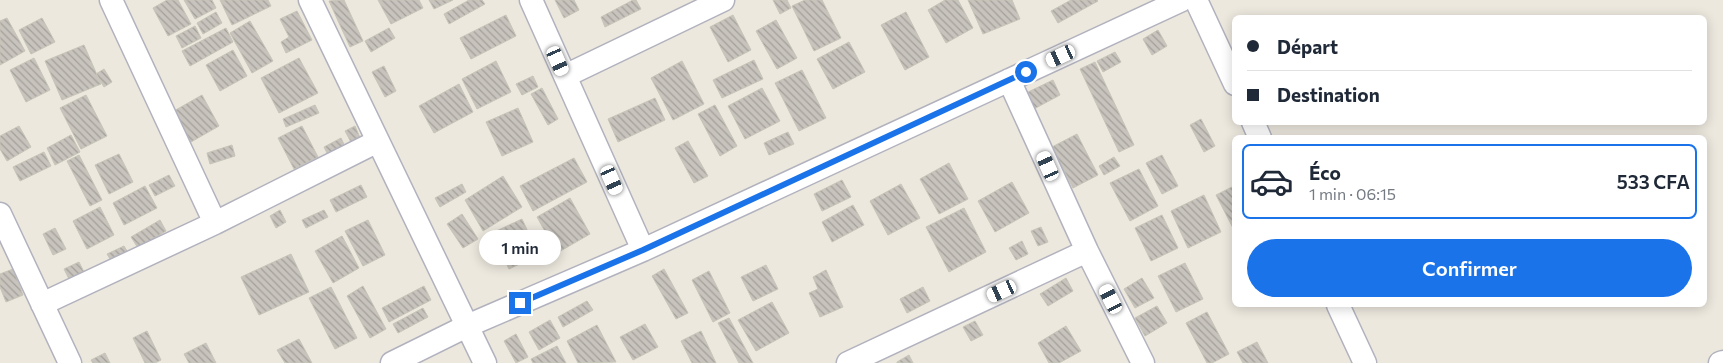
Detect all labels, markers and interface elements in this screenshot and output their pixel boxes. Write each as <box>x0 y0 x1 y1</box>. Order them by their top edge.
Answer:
text: Départ <box>1277 35 1338 58</box>
car <box>1044 43 1077 69</box>
car <box>545 44 570 78</box>
route start <box>1015 61 1037 83</box>
text: Destination <box>1277 83 1380 106</box>
car <box>1035 149 1060 183</box>
icon: car <box>1249 159 1294 204</box>
text: Éco <box>1309 161 1341 184</box>
car <box>599 163 624 197</box>
text: 533 CFA <box>1617 170 1690 193</box>
text: 1 min · 06:15 <box>1309 184 1396 203</box>
callout: 1 min <box>479 230 561 266</box>
text: 1 min <box>501 238 539 257</box>
button: Confirmer <box>1247 239 1692 297</box>
car <box>985 278 1018 304</box>
car <box>1097 282 1124 316</box>
route end <box>509 292 531 314</box>

